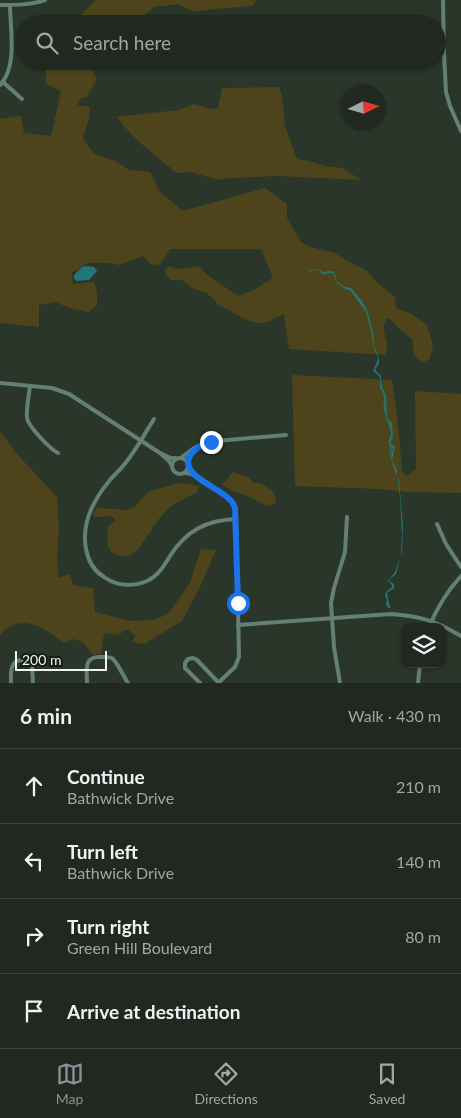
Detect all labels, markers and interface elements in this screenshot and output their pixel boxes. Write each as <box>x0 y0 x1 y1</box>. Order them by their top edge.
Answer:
search box <box>15 15 446 70</box>
icon: search <box>33 29 61 57</box>
text: Search here <box>73 31 171 54</box>
north arrow <box>341 85 386 130</box>
route end <box>200 431 223 454</box>
route start <box>227 592 250 615</box>
map controls <box>401 623 446 668</box>
button: layers <box>401 623 446 668</box>
scale bar <box>15 648 108 671</box>
text: 200 m <box>22 651 61 668</box>
text: 6 min <box>20 703 72 728</box>
text: Walk · 430 m <box>348 706 441 725</box>
text: Continue <box>67 765 145 788</box>
icon: ahead <box>20 772 48 800</box>
text: 210 m <box>396 777 441 796</box>
text: Bathwick Drive <box>67 788 174 807</box>
text: Turn left <box>67 840 138 863</box>
icon: left <box>20 847 48 875</box>
text: 140 m <box>396 852 441 871</box>
text: Bathwick Drive <box>67 863 174 882</box>
text: Turn right <box>67 915 149 938</box>
icon: right <box>20 922 48 950</box>
text: 80 m <box>405 927 441 946</box>
text: Green Hill Boulevard <box>67 938 212 957</box>
icon: arrive <box>20 997 48 1025</box>
text: Arrive at destination <box>67 1000 240 1023</box>
tab: Map <box>56 1060 84 1107</box>
tab: Directions <box>195 1060 258 1107</box>
tab: Saved <box>369 1060 405 1107</box>

